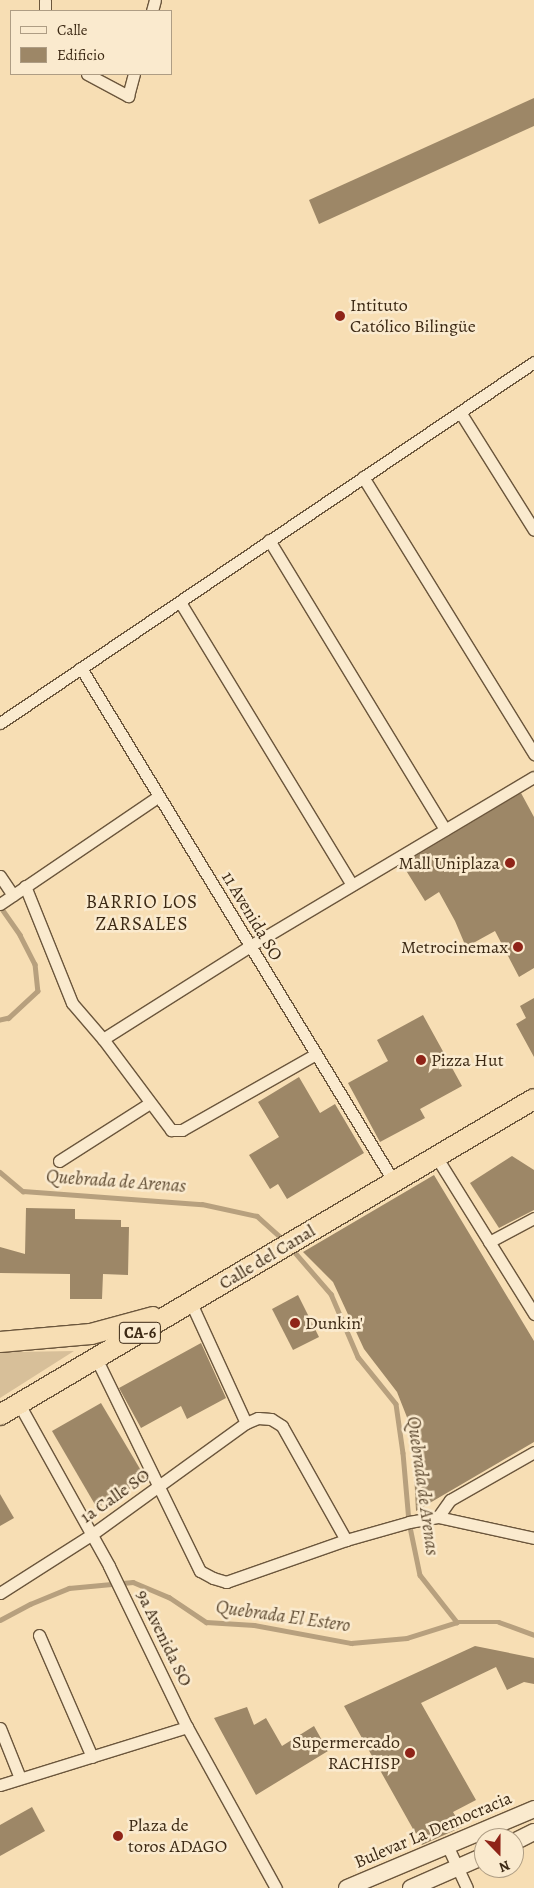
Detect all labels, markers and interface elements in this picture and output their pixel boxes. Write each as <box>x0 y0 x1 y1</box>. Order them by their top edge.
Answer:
legend <box>10 10 172 75</box>
text: Calle <box>57 20 87 40</box>
text: Edificio <box>57 45 105 65</box>
place label: Intituto Católico Bilingüe <box>350 295 476 338</box>
marker: Intituto Católico Bilingüe <box>334 310 346 322</box>
place label: Mall Uniplaza <box>398 852 500 874</box>
marker: Mall Uniplaza <box>504 857 516 869</box>
street label: 11 Avenida SO <box>217 867 287 965</box>
district label: BARRIO LOS ZARSALES <box>85 892 199 936</box>
place label: Metrocinemax <box>401 936 508 958</box>
marker: Metrocinemax <box>512 941 524 953</box>
place label: Pizza Hut <box>431 1049 504 1071</box>
marker: Pizza Hut <box>415 1054 427 1066</box>
water label: Quebrada de Arenas <box>45 1166 187 1198</box>
street label: Calle del Canal <box>215 1220 319 1294</box>
place label: Dunkin' <box>305 1312 363 1334</box>
marker: Dunkin' <box>289 1317 301 1329</box>
road number: CA-6 <box>119 1320 161 1346</box>
water label: Quebrada de Arenas <box>401 1415 443 1557</box>
street label: 1a Calle SO <box>76 1464 154 1528</box>
street label: 9a Avenida SO <box>131 1586 197 1690</box>
water label: Quebrada El Estero <box>214 1596 352 1638</box>
place label: Supermercado RACHISP <box>292 1732 400 1775</box>
marker: Supermercado RACHISP <box>404 1747 416 1759</box>
street label: Bulevar La Democracia <box>351 1787 515 1873</box>
place label: Plaza de toros ADAGO <box>128 1815 227 1858</box>
north arrow <box>474 1828 524 1878</box>
marker: Plaza de toros ADAGO <box>112 1830 124 1842</box>
text: N <box>496 1856 513 1877</box>

